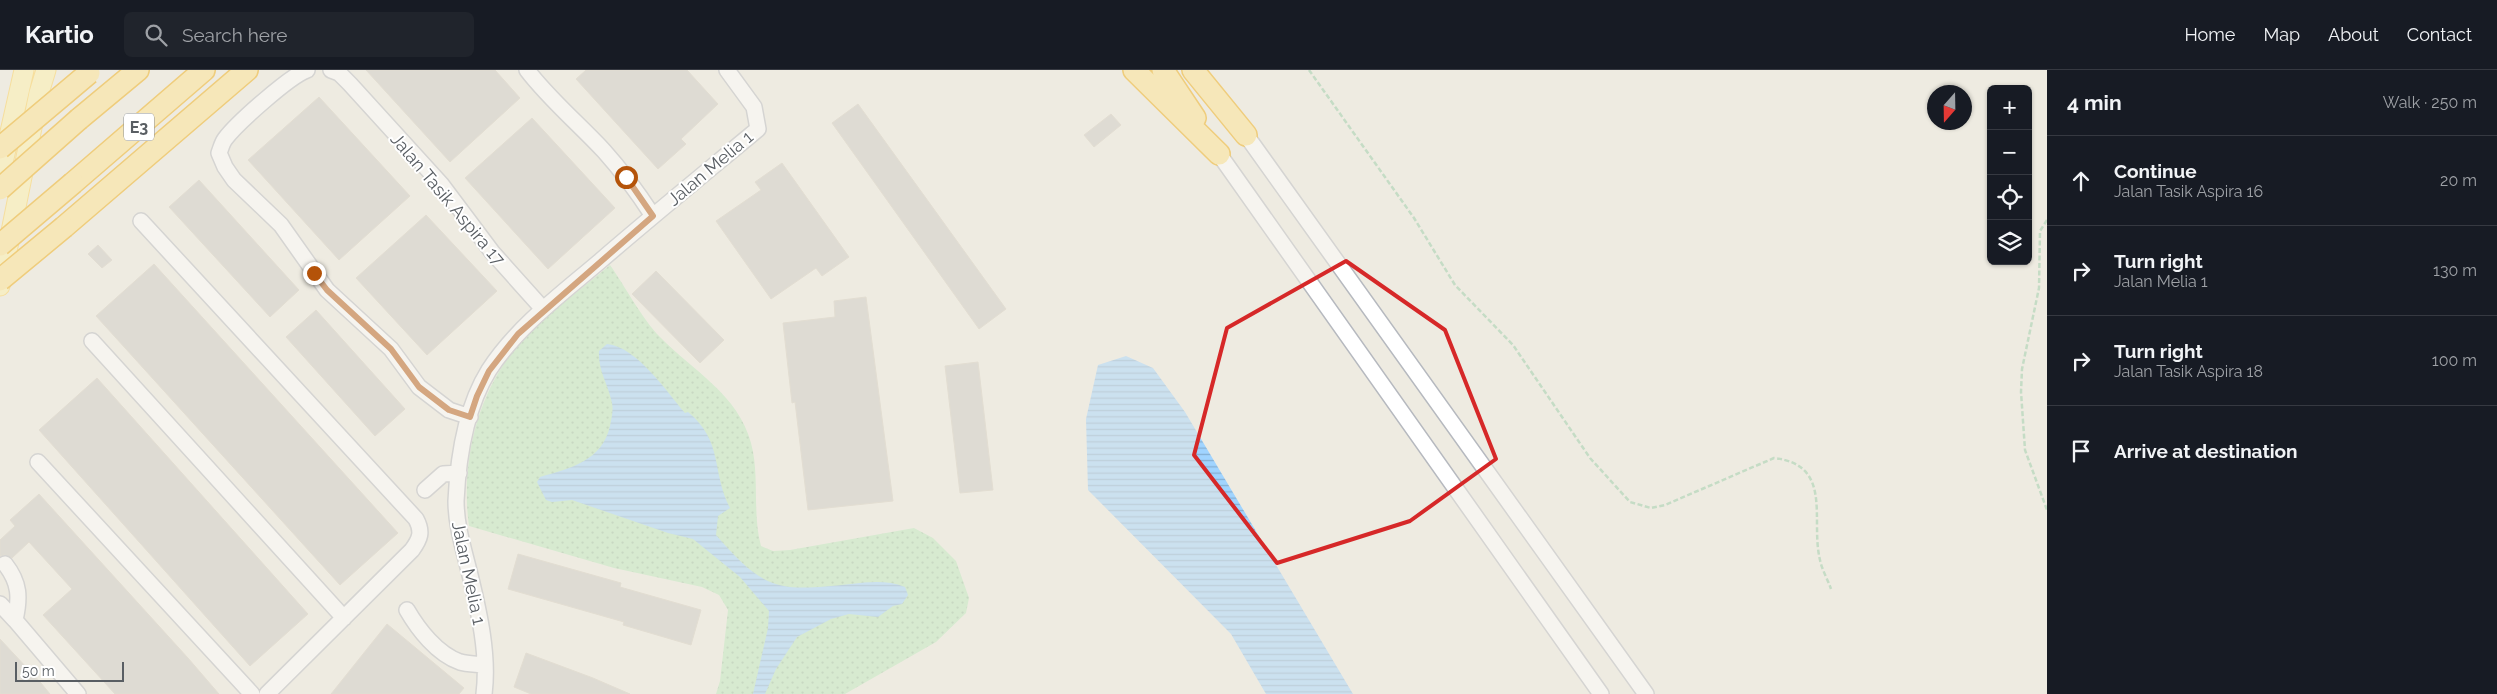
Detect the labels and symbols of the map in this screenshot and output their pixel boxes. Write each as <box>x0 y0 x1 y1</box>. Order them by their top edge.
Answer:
north arrow <box>1927 85 1972 130</box>
road number: E3 <box>124 114 154 140</box>
street label: Jalan Melia 1 <box>663 126 757 210</box>
street label: Jalan Tasik Aspira 17 <box>386 129 510 270</box>
route start <box>615 166 638 189</box>
route end <box>303 262 326 285</box>
street label: Jalan Melia 1 <box>448 519 490 627</box>
scale bar <box>15 659 124 682</box>

